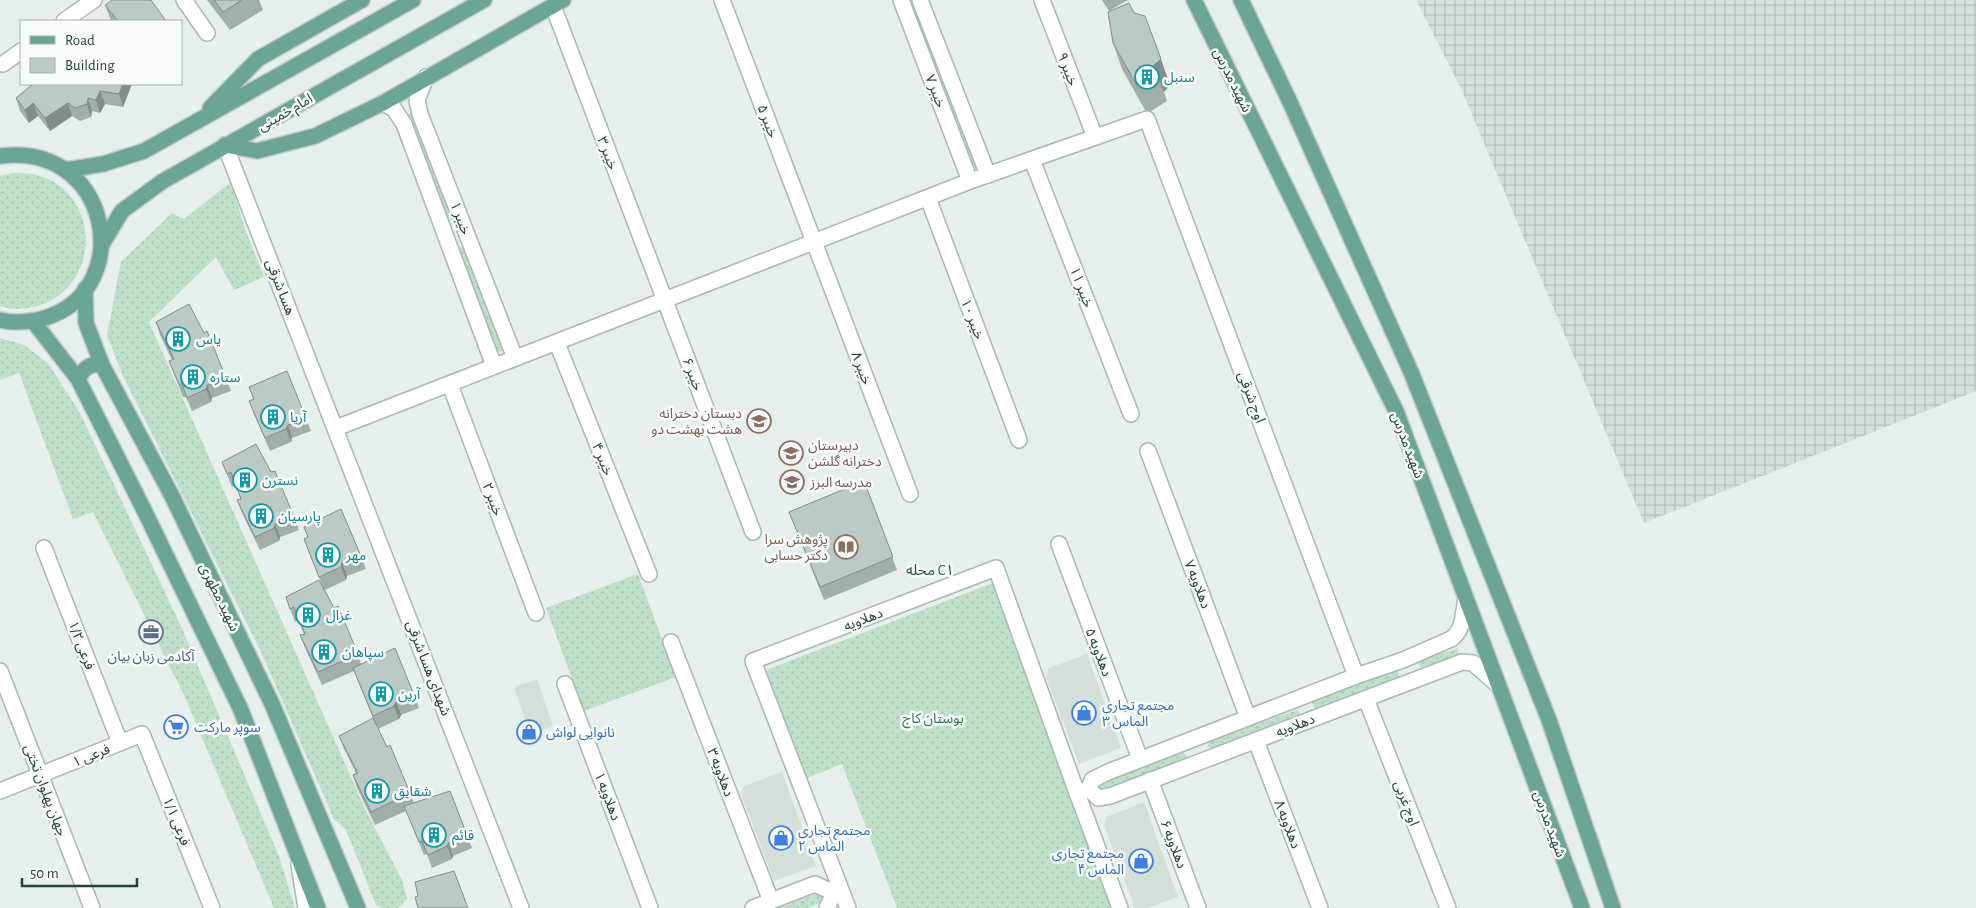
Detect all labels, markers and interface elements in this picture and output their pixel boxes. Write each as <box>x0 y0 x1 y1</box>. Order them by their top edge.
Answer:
legend <box>20 20 182 85</box>
text: Road <box>65 33 95 48</box>
street label: شهید مدرس <box>1210 46 1254 115</box>
street label: خیبر ۹ <box>1053 51 1080 88</box>
text: Building <box>65 58 115 73</box>
building icon: سنبل <box>1134 64 1160 90</box>
place label: سنبل <box>1164 71 1195 86</box>
street label: خیبر ۷ <box>921 73 948 110</box>
street label: امام خمینی <box>256 92 317 137</box>
street label: خیبر ۵ <box>753 103 780 140</box>
street label: خیبر ۳ <box>593 135 620 172</box>
street label: خیبر ۱ <box>446 200 473 237</box>
street label: هسا شرقی <box>262 257 297 318</box>
street label: خیبر ۱۱ <box>1066 265 1095 310</box>
street label: خیبر ۱۰ <box>957 297 986 342</box>
building icon: یاس <box>165 326 191 352</box>
place label: یاس <box>196 333 221 348</box>
street label: خیبر ۸ <box>847 350 874 387</box>
street label: خیبر ۶ <box>678 356 705 393</box>
building icon: ستاره <box>180 364 206 390</box>
street label: اوج شرقی <box>1232 370 1267 426</box>
place label: ستاره <box>210 371 241 386</box>
building icon: آریا <box>260 404 286 430</box>
place label: دبستان دخترانه هشت بهشت دو <box>651 407 742 438</box>
school or university icon: دبستان دخترانه هشت بهشت دو <box>746 408 772 434</box>
place label: آریا <box>290 410 307 426</box>
street label: شهید مدرس <box>1387 410 1426 481</box>
place label: دبیرستان دخترانه گلشن <box>808 439 882 470</box>
school or university icon: دبیرستان دخترانه گلشن <box>778 440 804 466</box>
street label: خیبر ۴ <box>588 441 615 478</box>
building icon: نسترن <box>232 467 258 493</box>
school or university icon: مدرسه البرز <box>779 469 805 495</box>
place label: نسترن <box>262 474 298 489</box>
place label: مدرسه البرز <box>809 476 872 491</box>
street label: خیبر ۲ <box>478 481 505 518</box>
building icon: پارسیان <box>248 503 274 529</box>
place label: پارسیان <box>278 510 321 526</box>
place label: پژوهش سرا دکتر حسابی <box>764 533 828 564</box>
library icon: پژوهش سرا دکتر حسابی <box>833 534 859 560</box>
building icon: مهر <box>315 542 341 568</box>
place label: مهر <box>345 549 366 564</box>
street label: دهلاویه ۷ <box>1181 558 1213 611</box>
street label: شهید مطهری <box>196 561 242 634</box>
district label: محله C۱ <box>906 563 954 578</box>
building icon: غزال <box>295 602 321 628</box>
street label: دهلاویه <box>842 606 885 635</box>
place label: غزال <box>326 609 351 624</box>
street label: فرعی ۱/۲ <box>64 619 97 672</box>
office icon: آکادمی زبان بیان <box>138 619 164 645</box>
street label: شهدای هسا شرقی <box>403 619 453 718</box>
street label: دهلاویه ۵ <box>1082 626 1114 679</box>
building icon: سپاهان <box>311 639 337 665</box>
place label: سپاهان <box>342 646 384 662</box>
place label: آکادمی زبان بیان <box>108 649 195 665</box>
building icon: آرین <box>368 681 394 707</box>
place label: آرین <box>398 687 421 703</box>
place label: مجتمع تجاری الماس ۳ <box>1102 699 1174 730</box>
shop icon: مجتمع تجاری الماس ۳ <box>1071 700 1097 726</box>
park label: بوستان کاج <box>902 712 964 729</box>
street label: دهلاویه <box>1274 712 1317 741</box>
supermarket icon: سوپر مارکت <box>163 714 189 740</box>
shop icon: نانوایی لواش <box>516 719 542 745</box>
place label: سوپر مارکت <box>194 721 261 737</box>
place label: نانوایی لواش <box>546 726 615 741</box>
street label: جهان پهلوان تختی <box>19 742 69 839</box>
street label: فرعی ۱ <box>71 742 113 771</box>
street label: دهلاویه ۳ <box>704 746 736 799</box>
street label: دهلاویه ۱ <box>591 770 623 823</box>
building icon: شقایق <box>364 778 390 804</box>
street label: اوج غربی <box>1388 779 1421 829</box>
place label: شقایق <box>394 785 432 801</box>
street label: شهید مدرس <box>1530 789 1568 860</box>
street label: فرعی ۱/۱ <box>159 795 192 848</box>
street label: دهلاویه ۸ <box>1271 798 1303 851</box>
street label: دهلاویه ۶ <box>1157 818 1189 871</box>
building icon: قائم <box>421 822 447 848</box>
place label: مجتمع تجاری الماس ۲ <box>798 824 870 855</box>
shop icon: مجتمع تجاری الماس ۲ <box>768 825 794 851</box>
place label: قائم <box>452 829 474 846</box>
place label: مجتمع تجاری الماس ۴ <box>1052 847 1124 878</box>
shop icon: مجتمع تجاری الماس ۴ <box>1128 848 1154 874</box>
scale bar <box>22 856 138 888</box>
text: 50 m <box>30 866 59 881</box>

